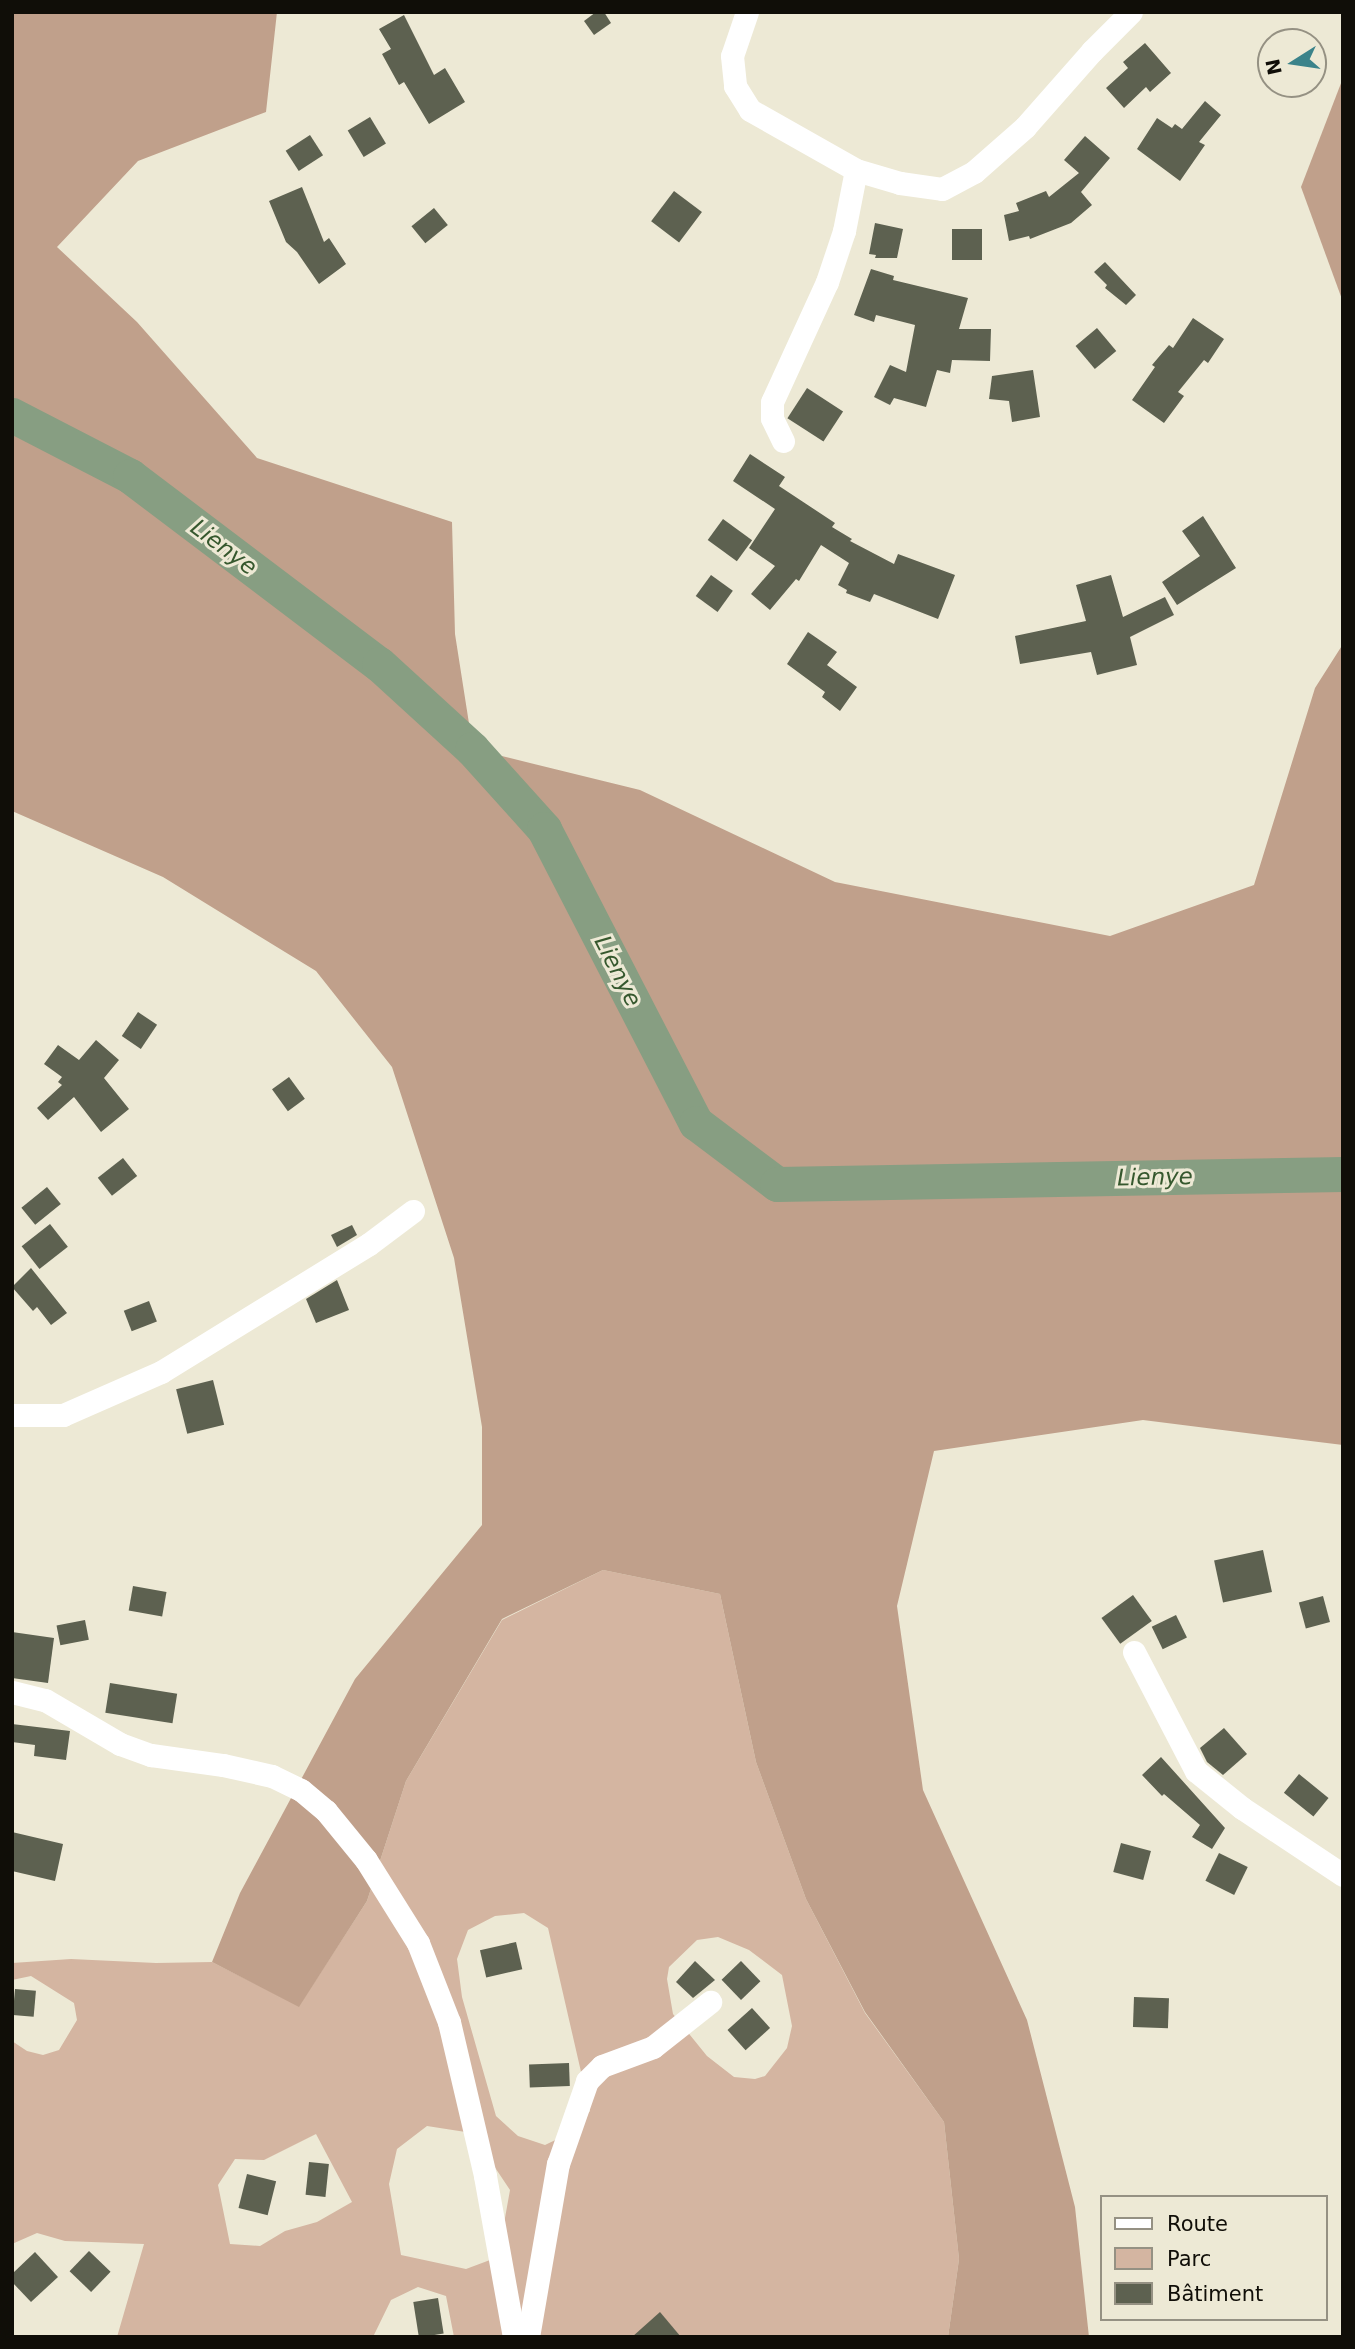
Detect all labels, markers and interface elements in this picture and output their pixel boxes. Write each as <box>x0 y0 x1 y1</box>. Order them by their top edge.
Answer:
north arrow <box>1257 28 1327 98</box>
text: N <box>1261 57 1286 77</box>
water label: Lienye <box>185 513 263 581</box>
water label: Lienye <box>589 931 647 1011</box>
water label: Lienye <box>1117 1163 1193 1191</box>
legend <box>1100 2195 1327 2321</box>
text: Route <box>1167 2212 1228 2236</box>
text: Parc <box>1167 2247 1211 2271</box>
text: Bâtiment <box>1167 2282 1263 2306</box>

